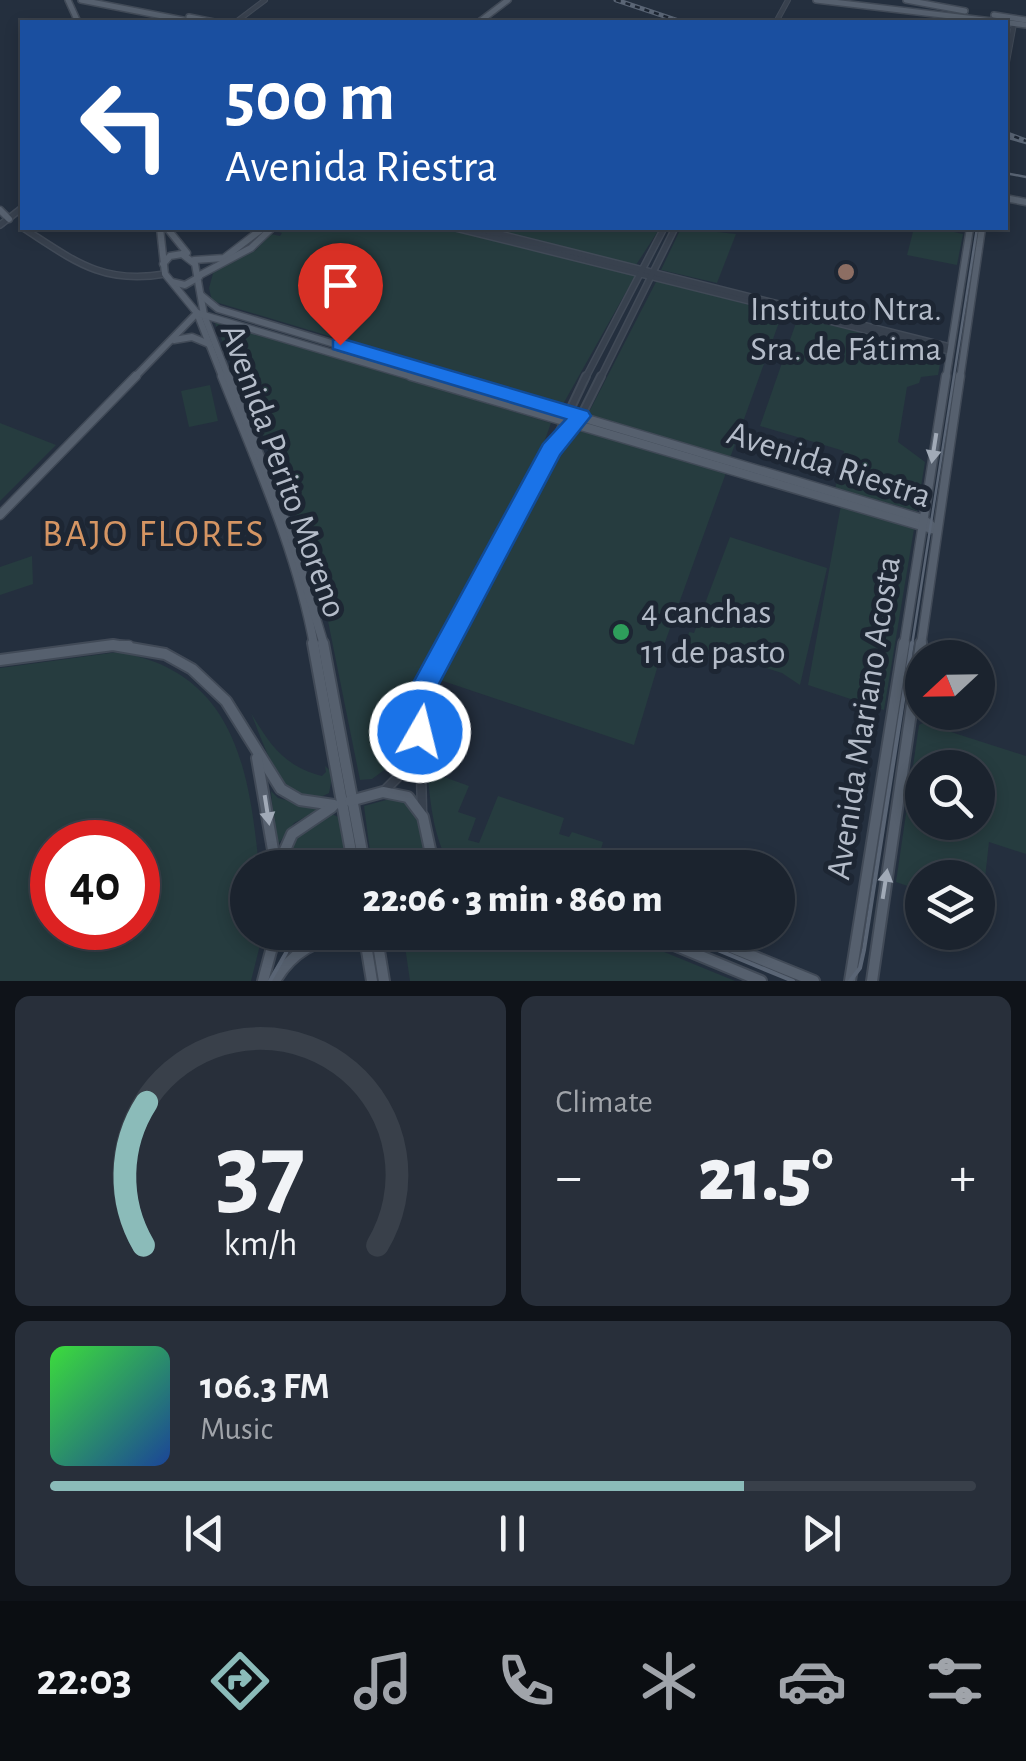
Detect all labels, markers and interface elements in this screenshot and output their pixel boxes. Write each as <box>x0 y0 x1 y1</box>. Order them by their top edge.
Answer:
icon: left <box>60 60 190 190</box>
text: 500 m <box>225 63 395 133</box>
text: Avenida Riestra <box>225 145 497 190</box>
pin <box>298 243 383 346</box>
icon: arrive <box>313 258 368 313</box>
marker: Instituto Ntra. Sra. de Fátima <box>835 261 857 283</box>
place label: Instituto Ntra. Sra. de Fátima <box>750 292 942 367</box>
street label: Avenida Perito Moreno <box>214 320 352 622</box>
street label: Avenida Riestra <box>723 416 935 514</box>
one-way arrow <box>926 432 942 464</box>
district label: BAJO FLORES <box>42 516 266 554</box>
street label: Avenida Mariano Acosta <box>821 554 907 882</box>
place label: 4 canchas 11 de pasto <box>641 595 786 670</box>
marker: 4 canchas 11 de pasto <box>610 621 632 643</box>
north arrow <box>905 640 995 730</box>
map controls <box>905 640 995 950</box>
position arrow <box>368 680 472 784</box>
button: search <box>905 750 995 840</box>
one-way arrow <box>259 795 275 827</box>
speed limit sign: 40 <box>30 820 160 950</box>
button: layers <box>905 860 995 950</box>
one-way arrow <box>878 868 894 900</box>
text: 22:06 · 3 min · 860 m <box>363 881 662 919</box>
text: Climate <box>556 1086 653 1118</box>
text: 37 <box>215 1120 305 1224</box>
text: 21.5° <box>698 1139 833 1214</box>
text: − <box>556 1150 582 1205</box>
text: + <box>950 1150 976 1205</box>
text: km/h <box>223 1226 297 1262</box>
text: 106.3 FM <box>200 1368 330 1406</box>
text: Music <box>200 1413 273 1445</box>
icon: previous <box>177 1506 232 1561</box>
icon: pause <box>485 1506 540 1561</box>
icon: next <box>794 1506 849 1561</box>
icon: directions <box>205 1646 275 1716</box>
icon: music <box>348 1646 418 1716</box>
icon: phone <box>491 1646 561 1716</box>
icon: climate <box>634 1646 704 1716</box>
icon: car <box>777 1646 847 1716</box>
icon: filters <box>920 1646 990 1716</box>
text: 22:03 <box>36 1658 132 1703</box>

